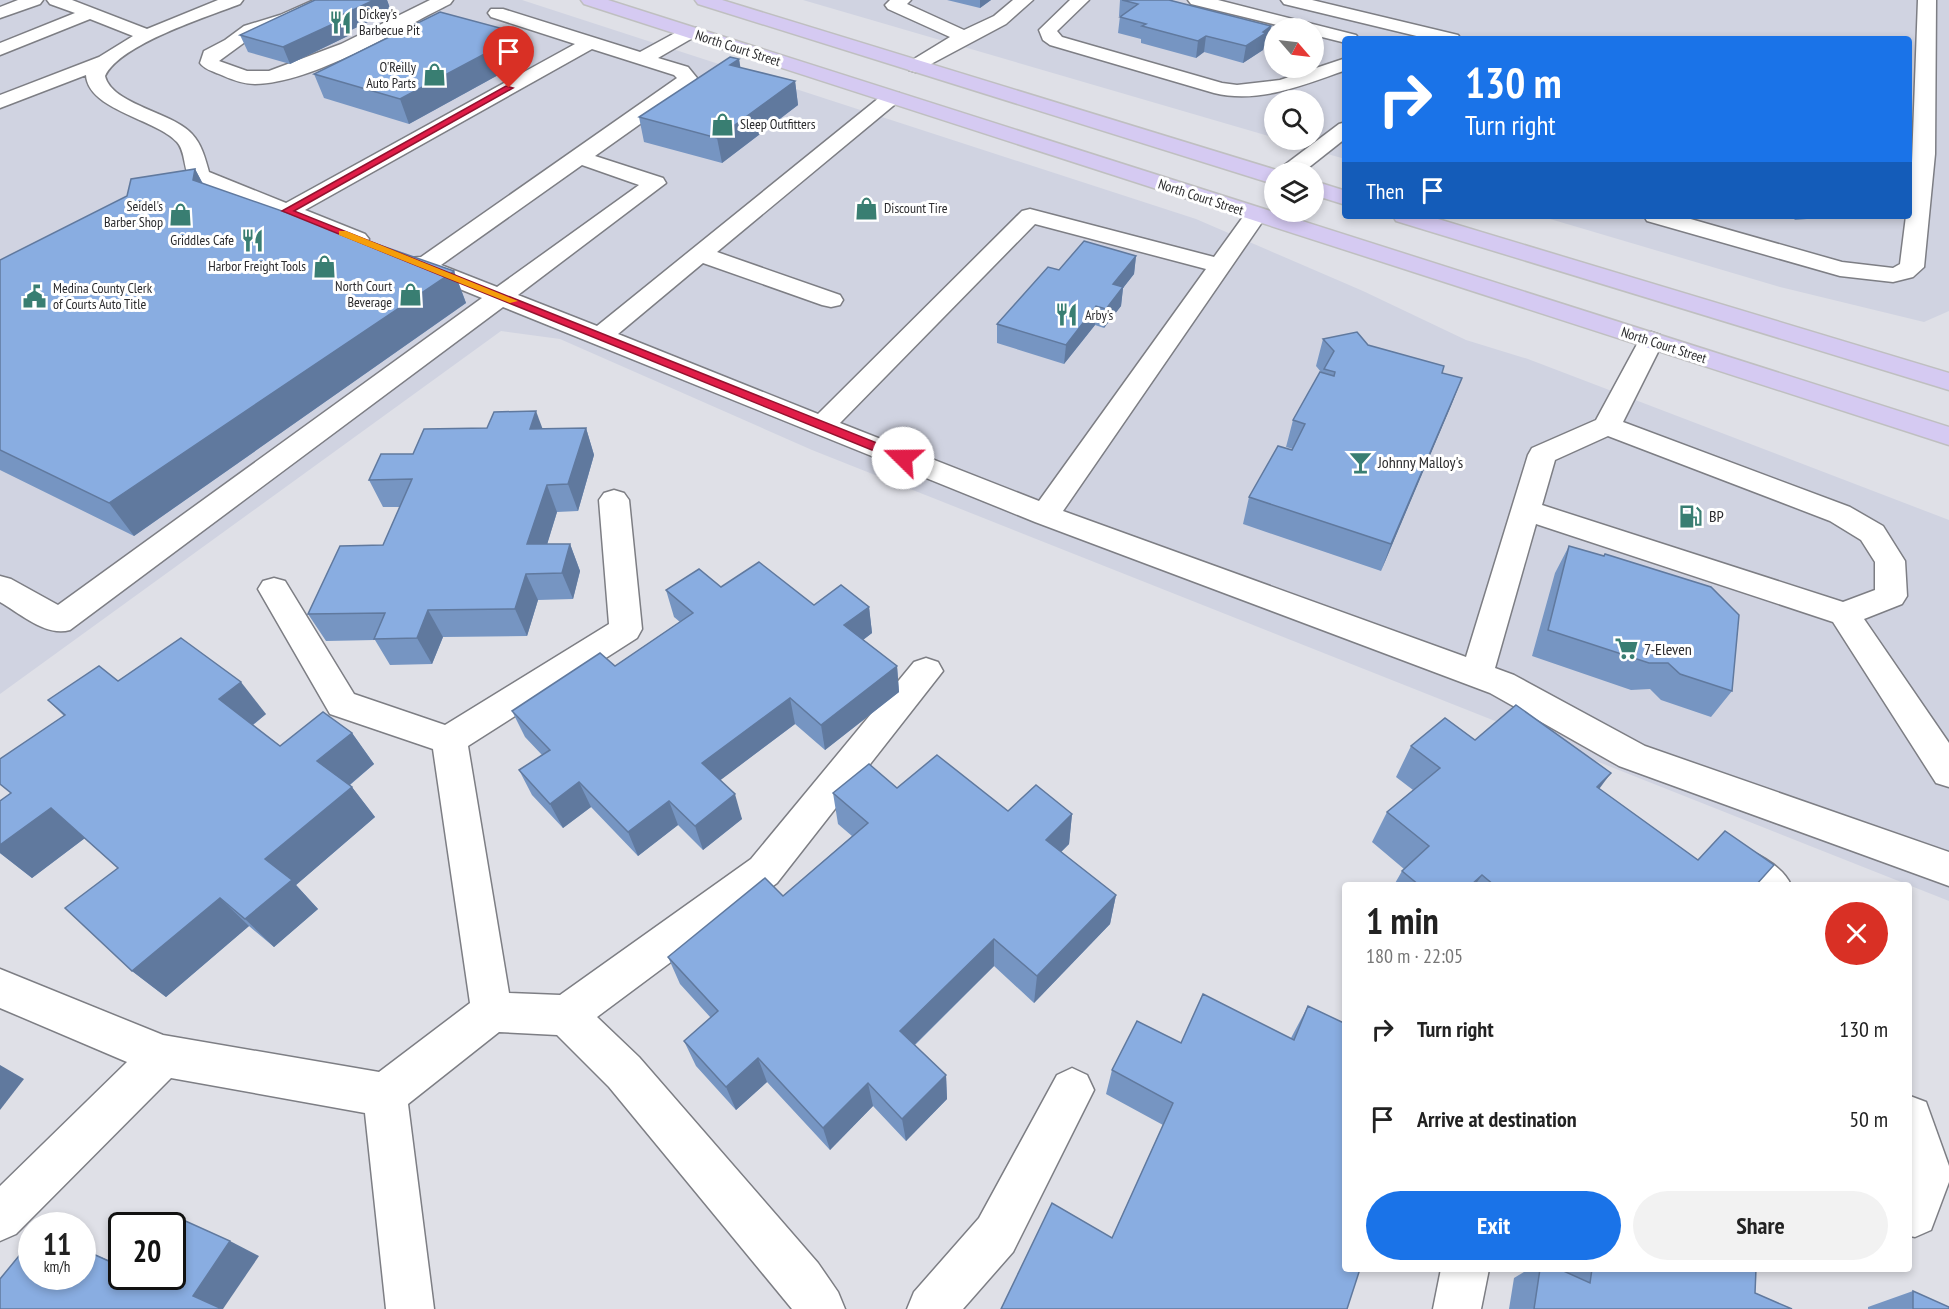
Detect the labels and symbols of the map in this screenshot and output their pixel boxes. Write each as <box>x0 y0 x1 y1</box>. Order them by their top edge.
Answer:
place label: Dickey's Barbecue Pit <box>359 5 420 39</box>
restaurant icon: Dickey's Barbecue Pit <box>328 9 354 35</box>
north arrow <box>1264 18 1324 78</box>
pin <box>483 26 534 88</box>
street label: North Court Street <box>693 26 783 70</box>
place label: O'Reilly Auto Parts <box>366 58 417 92</box>
shop icon: O'Reilly Auto Parts <box>421 62 447 88</box>
shop icon: Sleep Outfitters <box>709 111 735 137</box>
place label: Sleep Outfitters <box>740 115 816 133</box>
street label: North Court Street <box>1156 175 1246 219</box>
shop icon: Discount Tire <box>853 195 879 221</box>
place label: Seidel's Barber Shop <box>104 197 163 231</box>
place label: Discount Tire <box>884 199 948 217</box>
shop icon: Seidel's Barber Shop <box>168 201 194 227</box>
restaurant icon: Griddles Cafe <box>239 227 265 253</box>
place label: Griddles Cafe <box>170 231 234 249</box>
shop icon: Harbor Freight Tools <box>311 253 337 279</box>
place label: Harbor Freight Tools <box>208 257 306 275</box>
place label: North Court Beverage <box>335 277 392 311</box>
place label: Medina County Clerk of Courts Auto Title <box>53 279 153 313</box>
shop icon: North Court Beverage <box>397 281 423 307</box>
public building icon: Medina County Clerk of Courts Auto Title <box>22 283 48 309</box>
restaurant icon: Arby's <box>1054 302 1080 328</box>
place label: Arby's <box>1085 306 1113 324</box>
street label: North Court Street <box>1619 323 1709 367</box>
position arrow <box>871 426 935 490</box>
bar icon: Johnny Malloy's <box>1347 449 1373 475</box>
place label: Johnny Malloy's <box>1377 452 1463 472</box>
fuel station icon: BP <box>1678 503 1704 529</box>
place label: BP <box>1709 506 1724 526</box>
supermarket icon: 7-Eleven <box>1613 636 1639 662</box>
place label: 7-Eleven <box>1644 639 1692 659</box>
speed limit sign: 20 <box>108 1212 186 1290</box>

